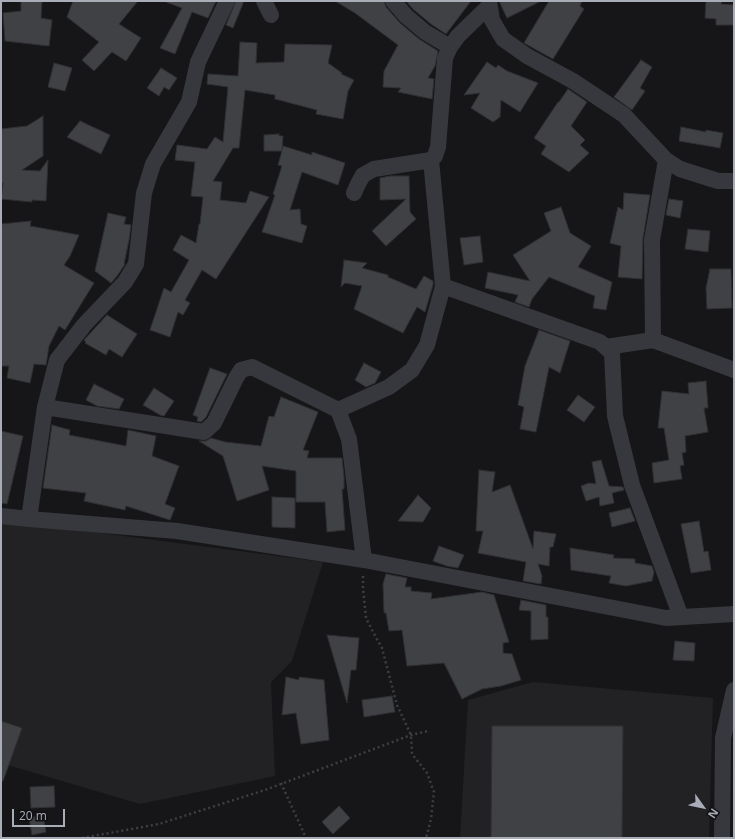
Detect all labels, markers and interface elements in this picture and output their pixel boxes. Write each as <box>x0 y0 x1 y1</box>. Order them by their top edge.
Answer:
north arrow <box>683 787 723 827</box>
scale bar <box>14 801 67 827</box>
text: N <box>705 806 722 822</box>
text: 20 m <box>19 807 47 824</box>

